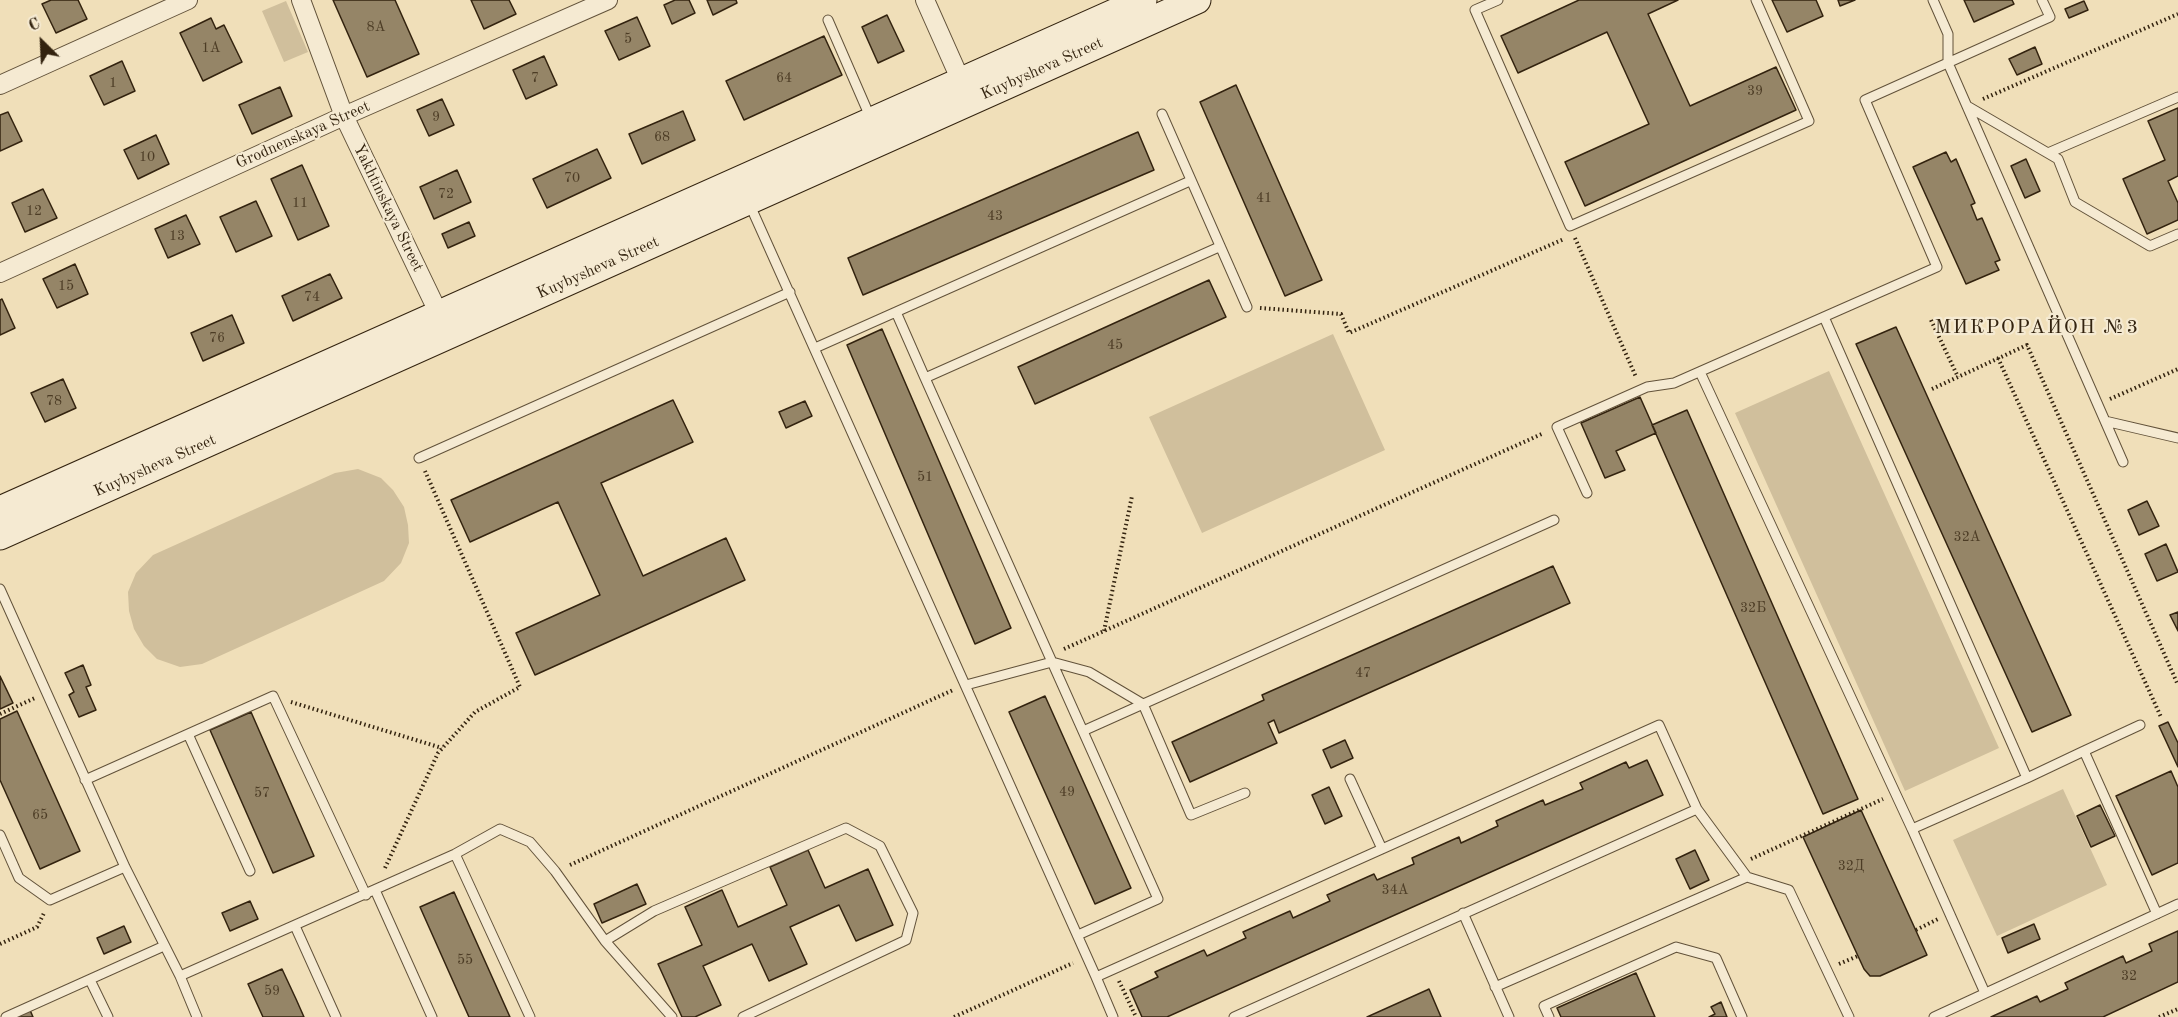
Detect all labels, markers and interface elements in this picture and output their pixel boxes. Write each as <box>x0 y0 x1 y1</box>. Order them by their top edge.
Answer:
north arrow <box>12 12 72 72</box>
text: С <box>27 16 43 35</box>
house number: 8А <box>367 19 385 35</box>
house number: 5 <box>624 31 632 47</box>
street label: Kuybysheva Street <box>978 33 1106 105</box>
house number: 1А <box>202 40 220 56</box>
house number: 7 <box>531 70 539 86</box>
house number: 64 <box>776 70 792 86</box>
house number: 1 <box>109 75 117 91</box>
house number: 39 <box>1747 83 1763 99</box>
street label: Grodnenskaya Street <box>233 97 373 173</box>
house number: 9 <box>432 109 440 125</box>
house number: 68 <box>654 129 670 145</box>
street label: Yakhtinskaya Street <box>349 141 427 275</box>
house number: 10 <box>139 149 155 165</box>
house number: 70 <box>564 170 580 186</box>
house number: 72 <box>438 186 454 202</box>
house number: 41 <box>1256 190 1272 206</box>
house number: 11 <box>292 195 308 211</box>
house number: 12 <box>26 203 42 219</box>
house number: 43 <box>987 208 1003 224</box>
house number: 13 <box>169 228 185 244</box>
street label: Kuybysheva Street <box>534 232 662 304</box>
house number: 15 <box>58 278 74 294</box>
house number: 74 <box>304 289 320 305</box>
district label: МИКРОРАЙОН №3 <box>1935 316 2139 340</box>
house number: 76 <box>209 330 225 346</box>
house number: 45 <box>1107 337 1123 353</box>
house number: 78 <box>46 393 62 409</box>
street label: Kuybysheva Street <box>91 430 219 502</box>
house number: 51 <box>917 469 933 485</box>
house number: 32А <box>1954 529 1980 545</box>
house number: 32Б <box>1740 600 1766 616</box>
house number: 47 <box>1355 665 1371 681</box>
house number: 49 <box>1059 784 1075 800</box>
house number: 57 <box>254 785 270 801</box>
house number: 65 <box>32 807 48 823</box>
house number: 32Д <box>1838 858 1864 874</box>
house number: 34А <box>1382 882 1408 898</box>
house number: 55 <box>457 952 473 968</box>
house number: 32 <box>2121 968 2137 984</box>
house number: 59 <box>264 983 280 999</box>

